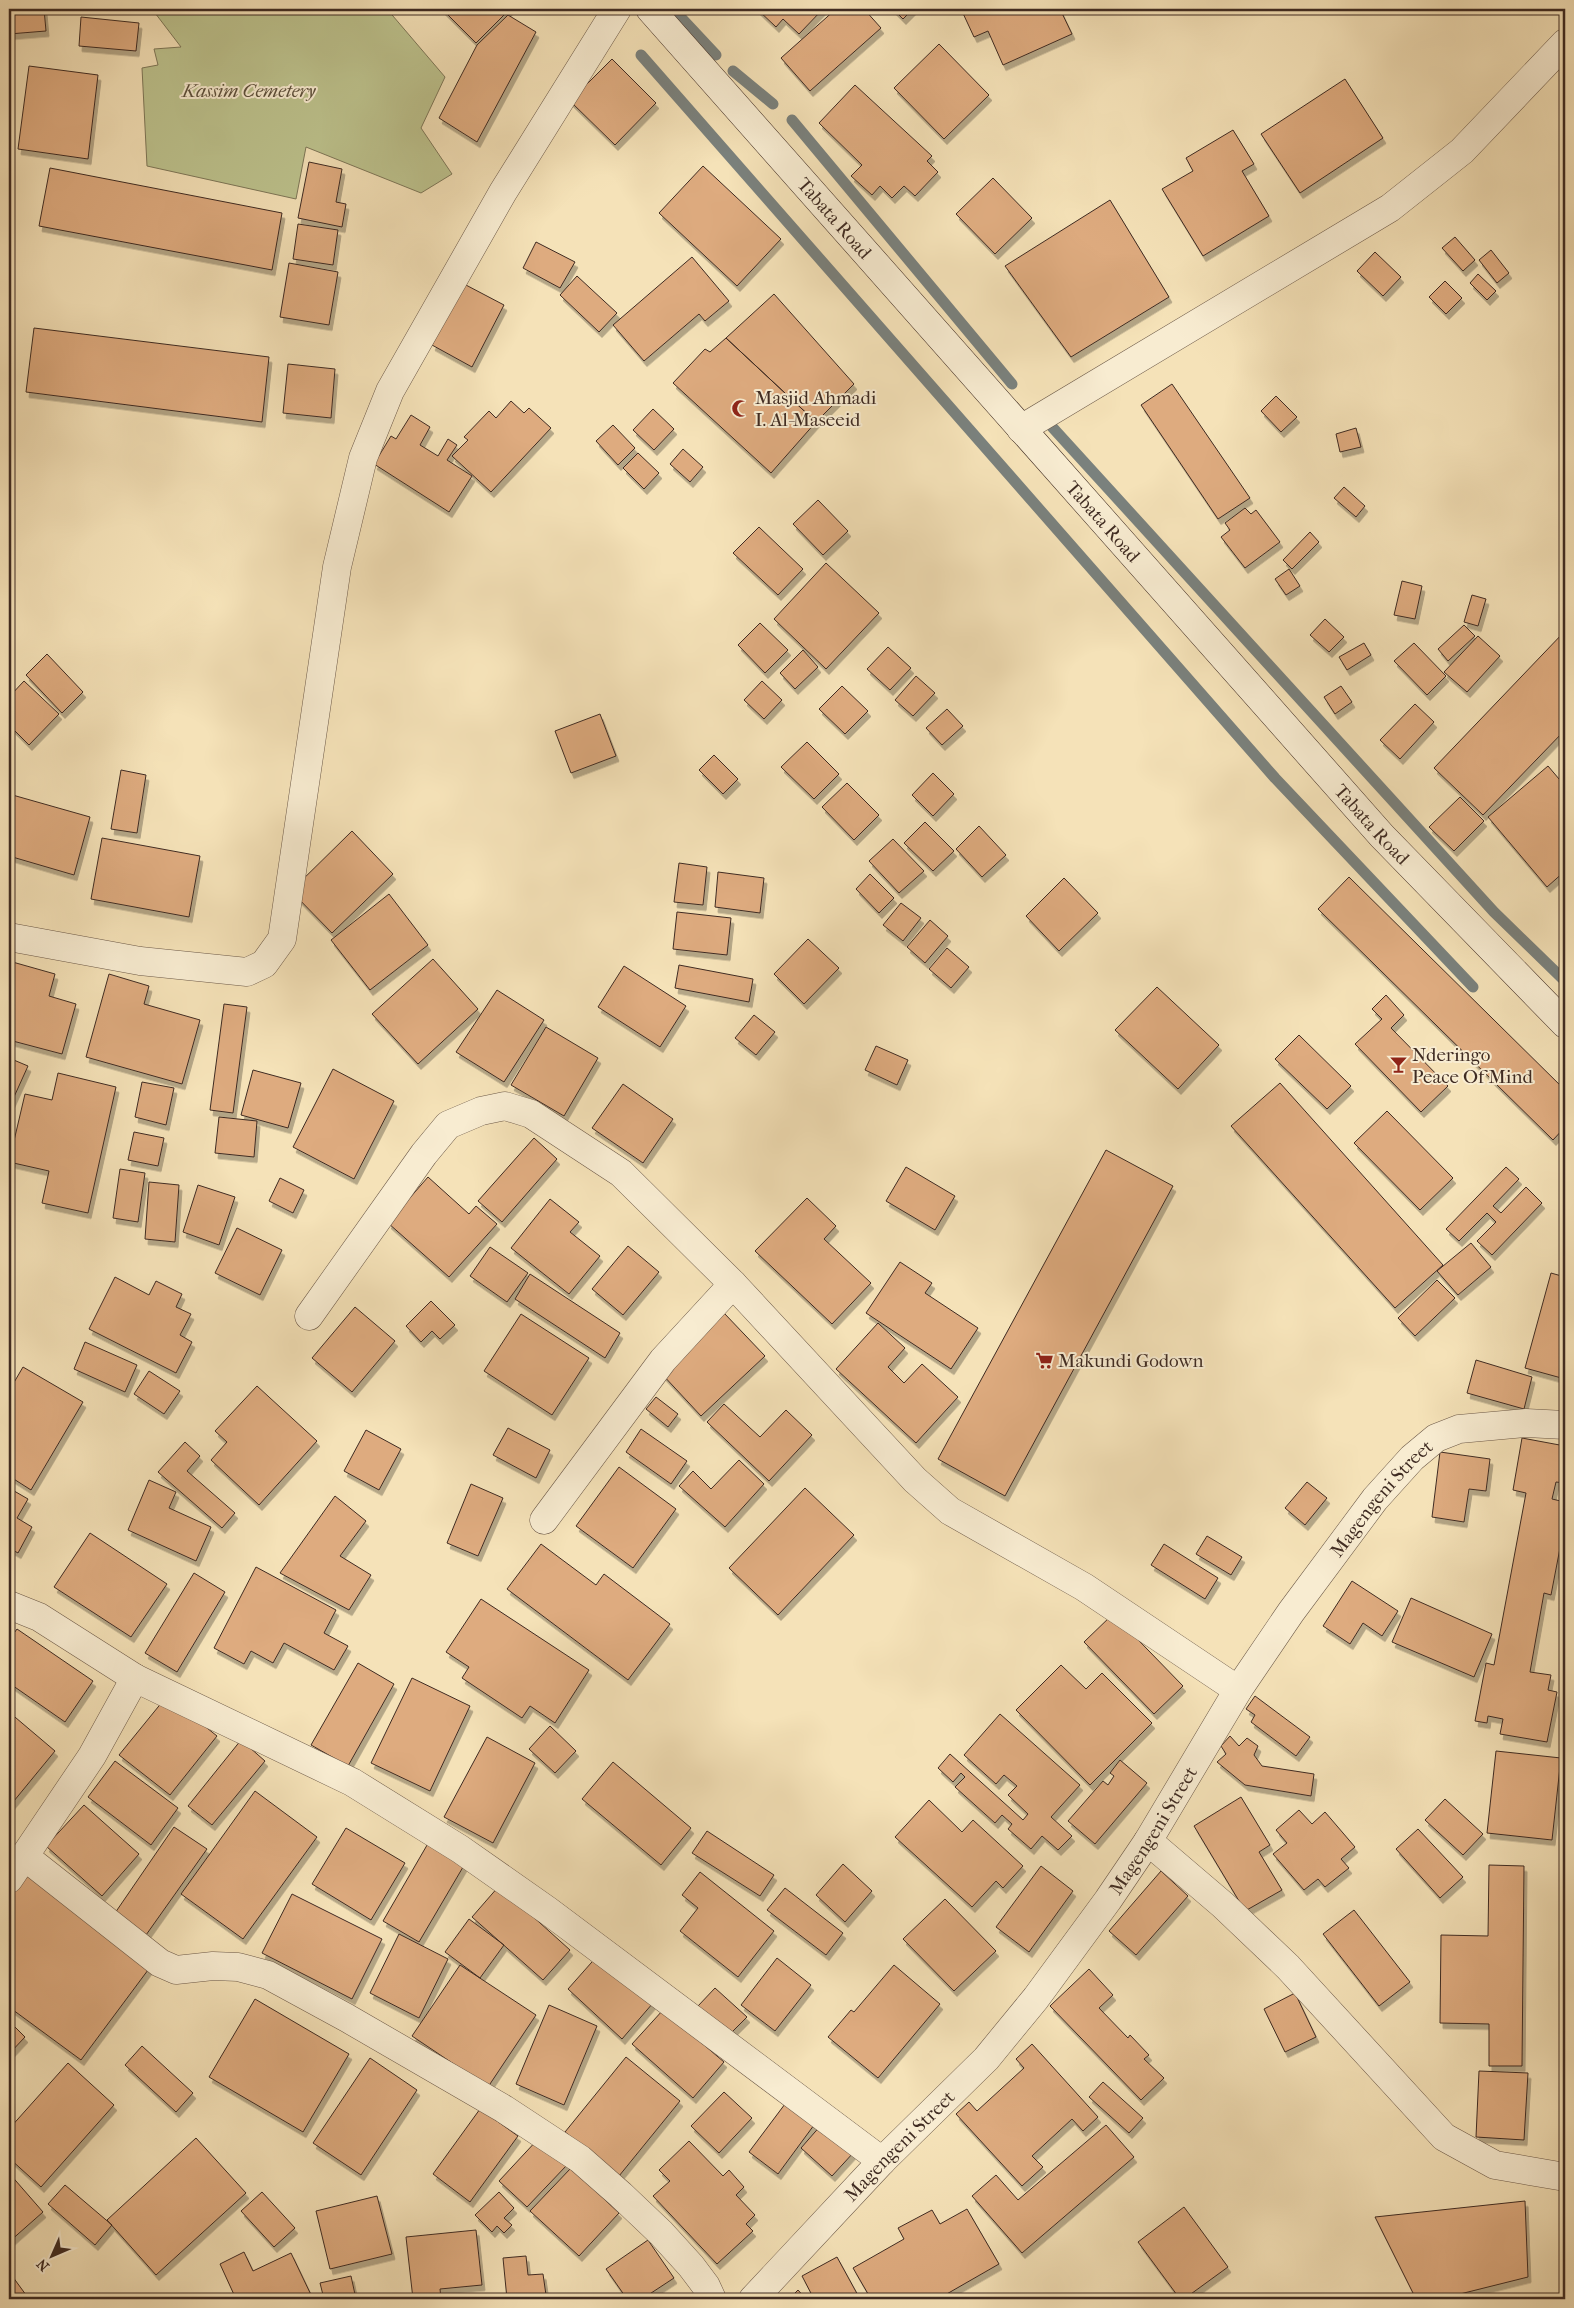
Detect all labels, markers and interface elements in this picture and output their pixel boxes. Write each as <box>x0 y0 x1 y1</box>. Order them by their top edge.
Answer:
park label: Kassim Cemetery <box>180 80 317 102</box>
street label: Tabata Road <box>793 174 876 264</box>
place label: Masjid Ahmadi I. Al-Maseeid <box>755 387 877 431</box>
mosque icon: Masjid Ahmadi I. Al-Maseeid <box>731 398 751 418</box>
street label: Tabata Road <box>1061 477 1145 567</box>
street label: Tabata Road <box>1329 780 1414 870</box>
place label: Nderingo Peace Of Mind <box>1412 1044 1533 1088</box>
bar icon: Nderingo Peace Of Mind <box>1388 1055 1408 1075</box>
supermarket icon: Makundi Godown <box>1034 1350 1054 1370</box>
place label: Makundi Godown <box>1058 1350 1204 1372</box>
street label: Magengeni Street <box>1326 1435 1438 1561</box>
street label: Magengeni Street <box>1105 1762 1202 1899</box>
street label: Magengeni Street <box>840 2086 960 2206</box>
north arrow <box>28 2230 78 2280</box>
text: N <box>33 2255 53 2275</box>

